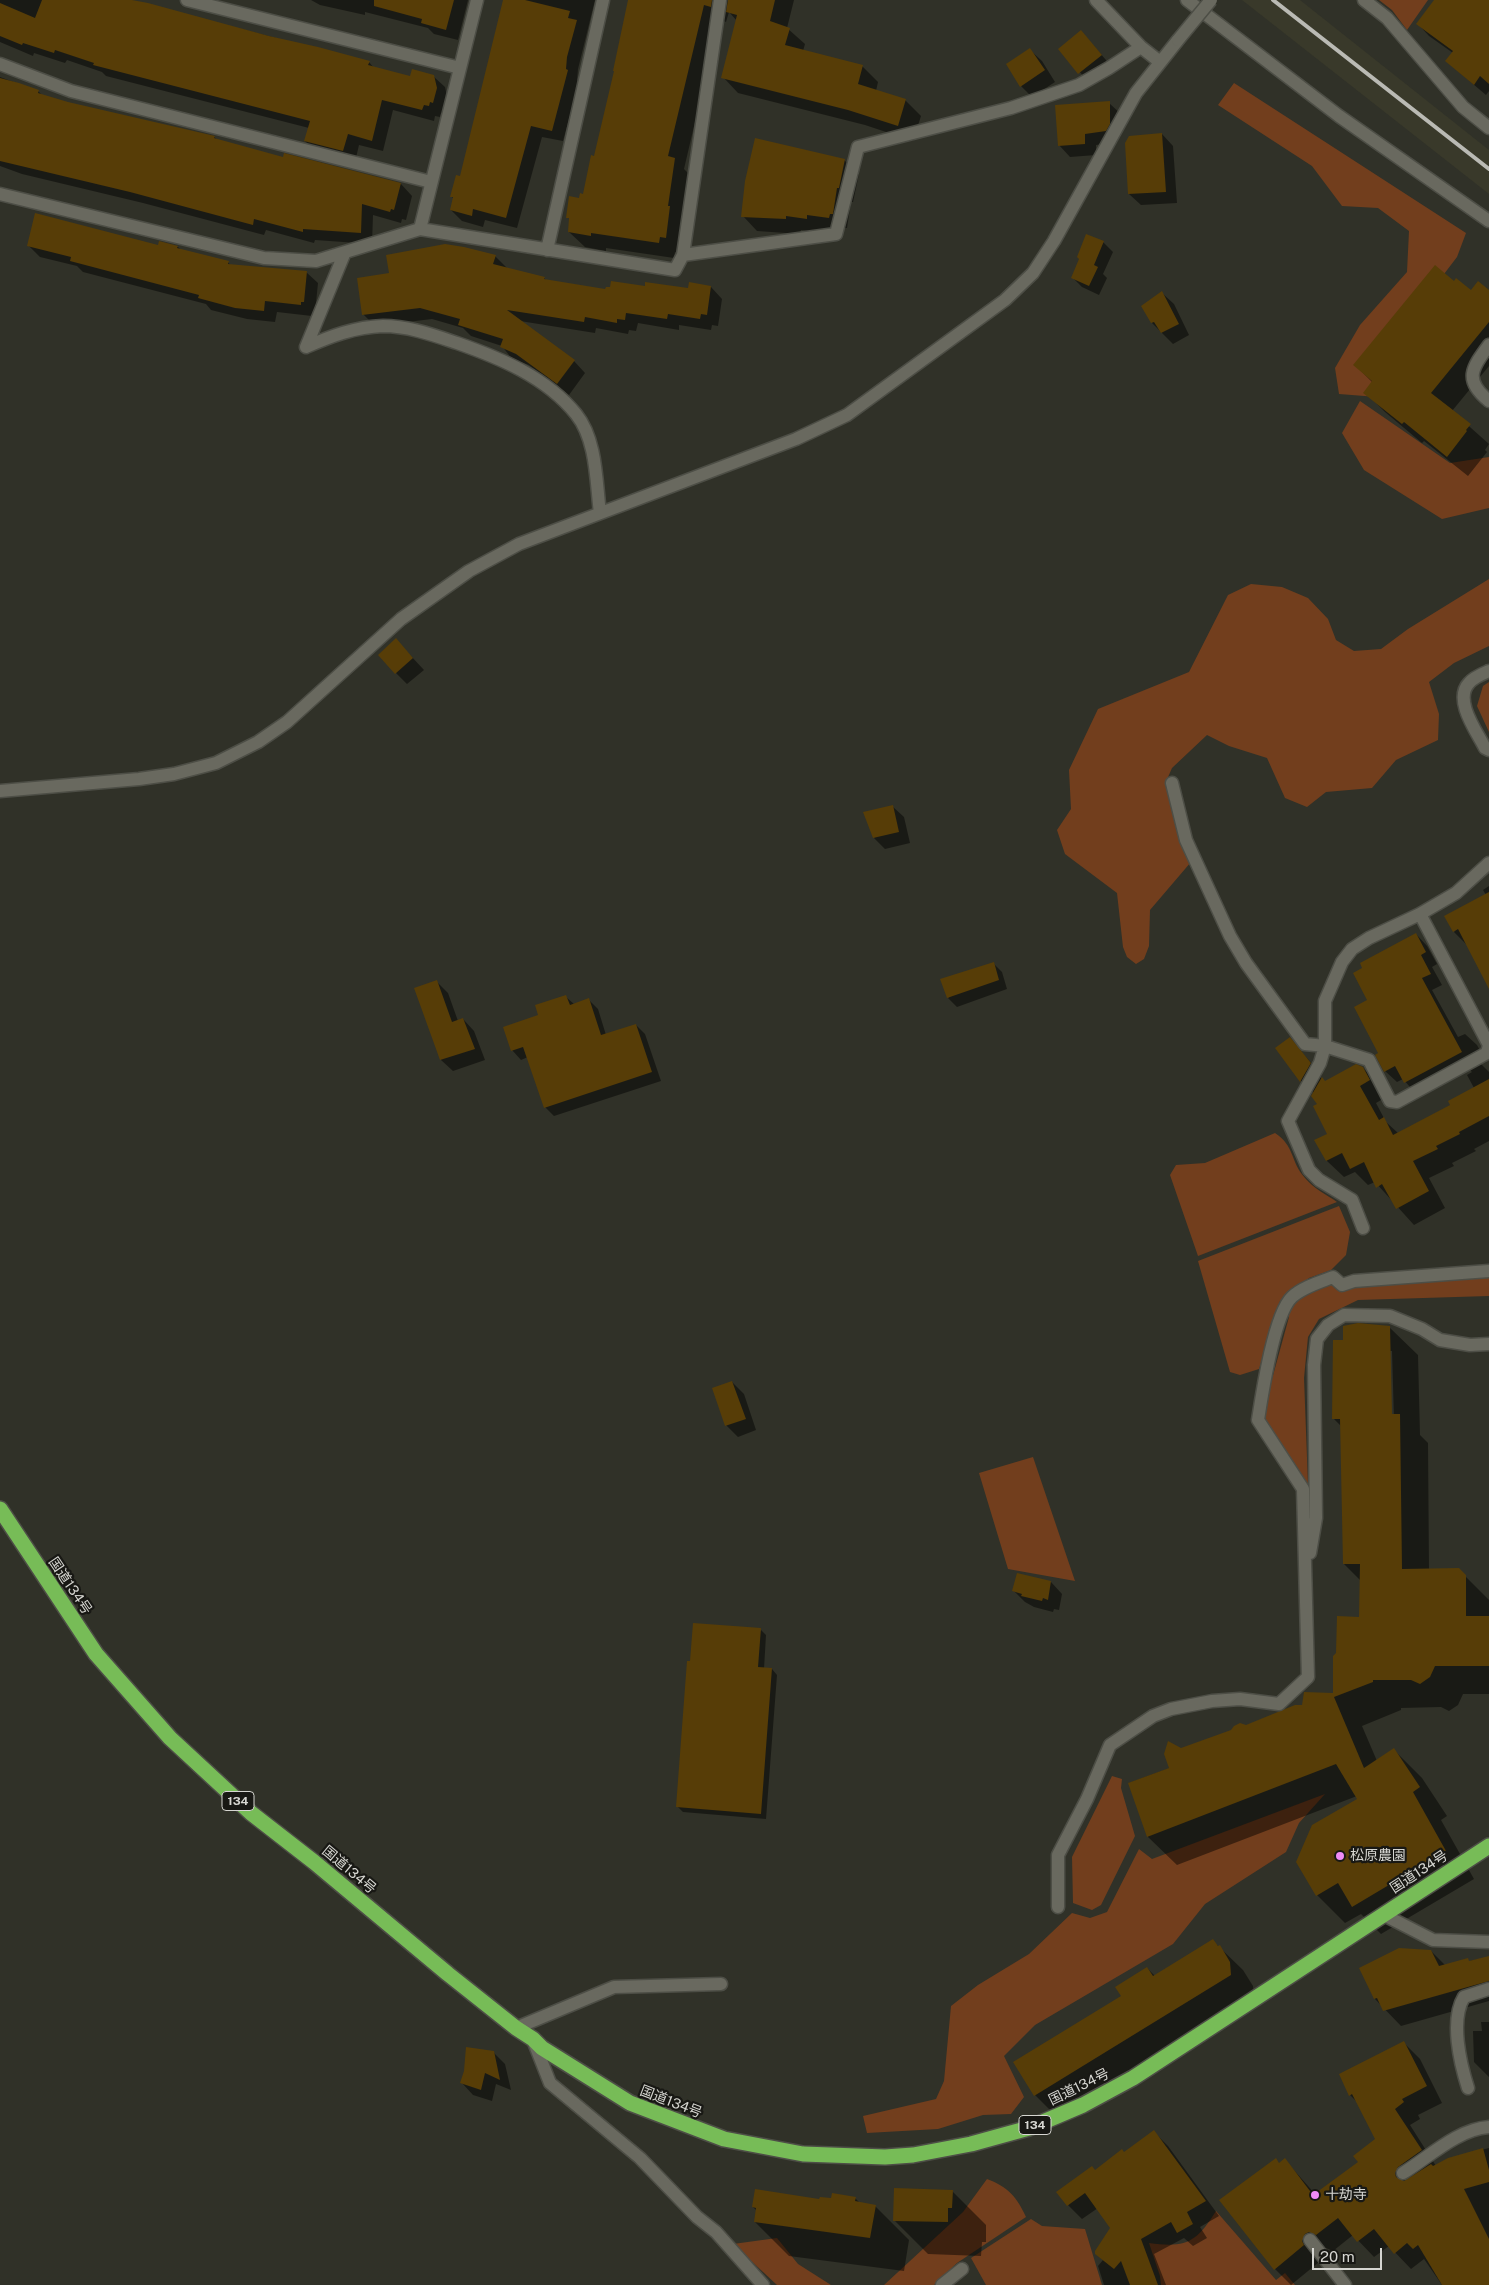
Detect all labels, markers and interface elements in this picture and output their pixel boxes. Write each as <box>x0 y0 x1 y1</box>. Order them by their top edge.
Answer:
street label: 国道134号 <box>45 1554 95 1618</box>
road number: 134 <box>222 1792 254 1810</box>
street label: 国道134号 <box>319 1843 379 1897</box>
street label: 国道134号 <box>1387 1847 1451 1897</box>
place label: 松原農園 <box>1350 1848 1406 1864</box>
marker: 松原農園 <box>1334 1850 1346 1862</box>
street label: 国道134号 <box>1046 2065 1112 2109</box>
street label: 国道134号 <box>638 2082 704 2122</box>
road number: 134 <box>1019 2116 1051 2134</box>
place label: 十劫寺 <box>1325 2187 1367 2203</box>
marker: 十劫寺 <box>1309 2189 1321 2201</box>
scale bar <box>1314 2238 1384 2270</box>
text: 20 m <box>1320 2248 1355 2265</box>

